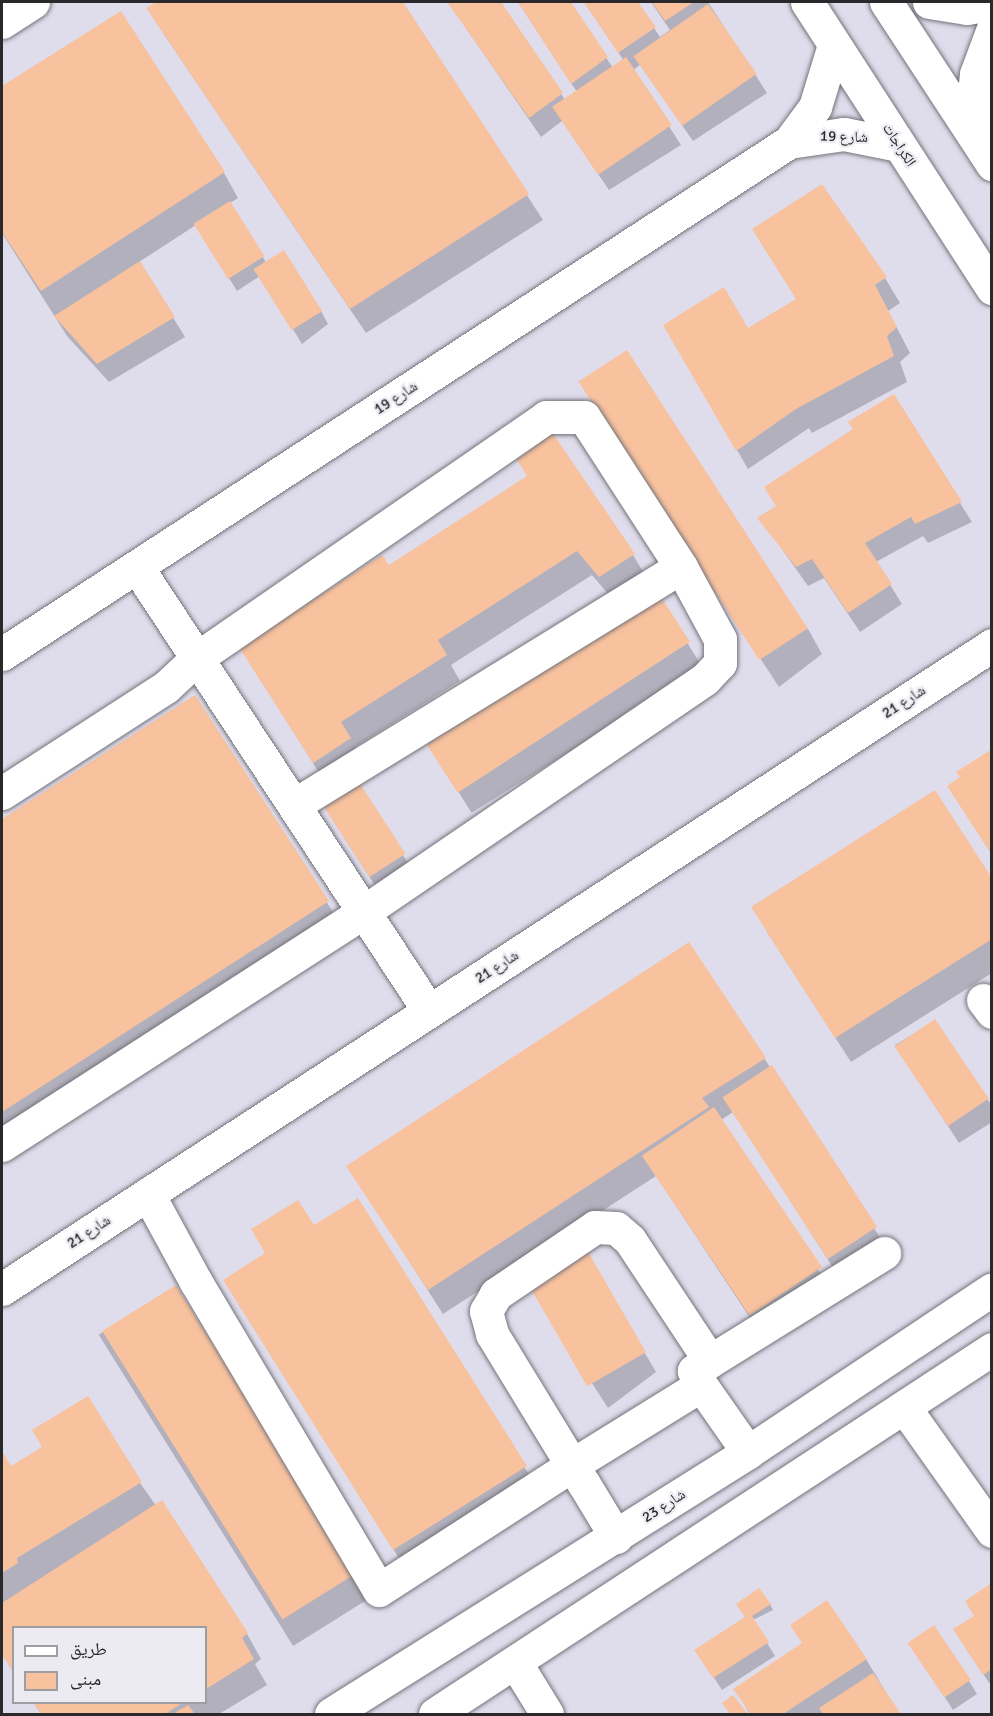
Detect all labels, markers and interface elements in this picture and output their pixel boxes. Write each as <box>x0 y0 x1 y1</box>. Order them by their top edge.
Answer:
street label: الكراجات <box>878 120 920 170</box>
street label: شارع 19 <box>820 127 868 147</box>
street label: شارع 19 <box>371 377 421 419</box>
street label: شارع 21 <box>879 681 929 723</box>
street label: شارع 21 <box>472 946 522 988</box>
street label: شارع 21 <box>64 1211 114 1253</box>
street label: شارع 23 <box>639 1485 689 1527</box>
legend <box>12 1626 207 1704</box>
text: طريق <box>70 1638 107 1660</box>
text: مبنى <box>70 1668 101 1690</box>

